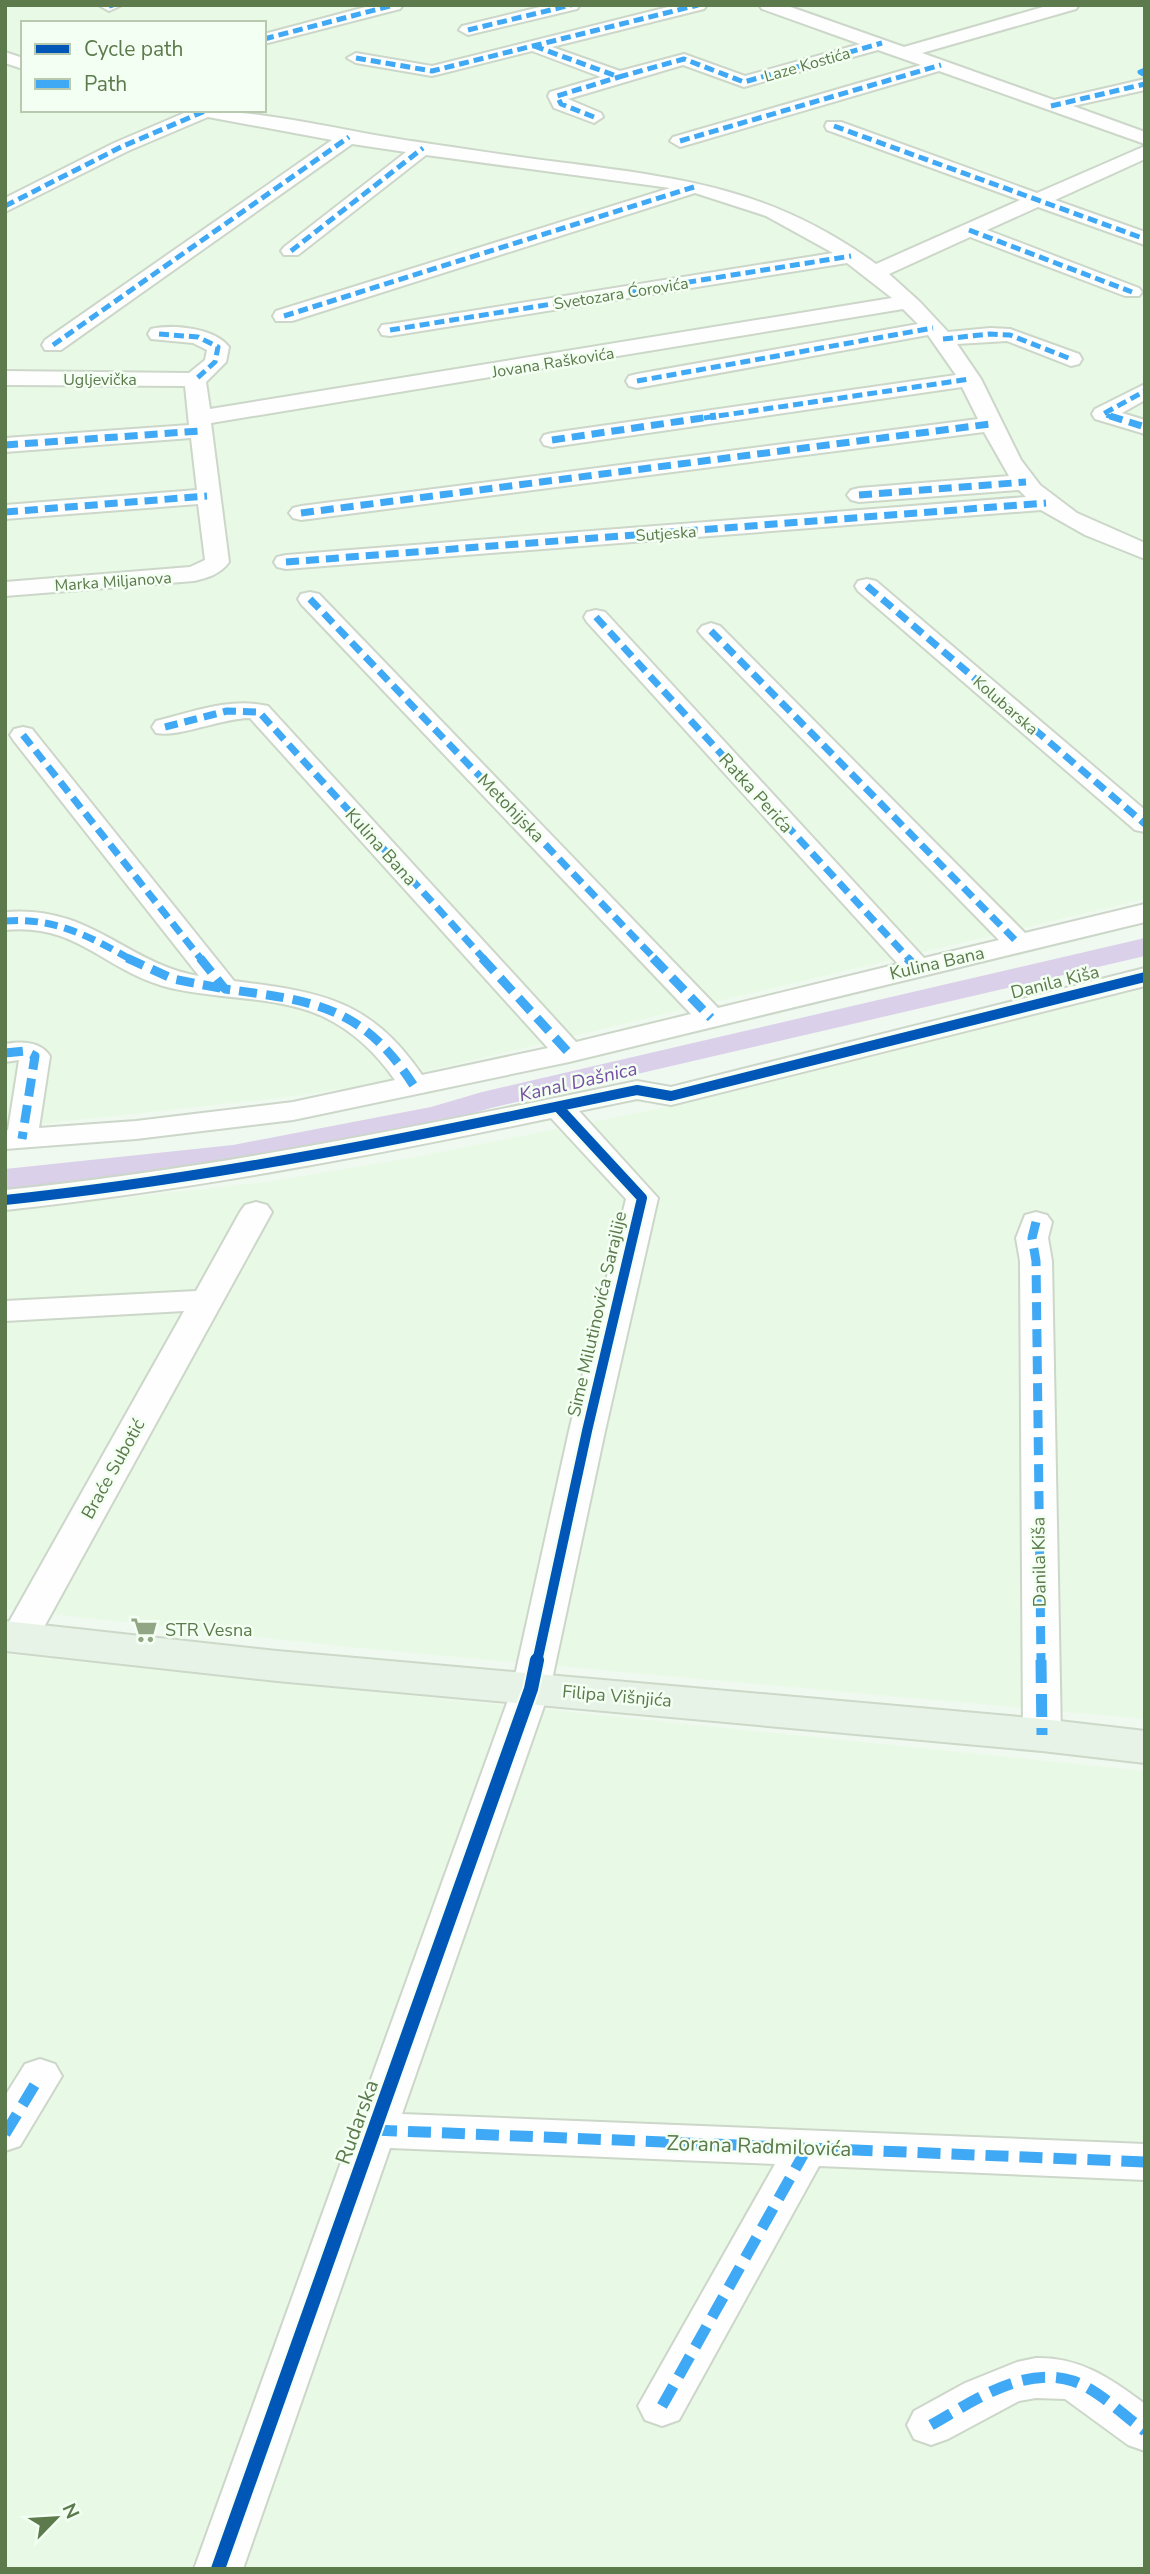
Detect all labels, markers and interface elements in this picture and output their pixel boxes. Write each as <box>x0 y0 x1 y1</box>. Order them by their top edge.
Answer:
legend <box>21 21 266 112</box>
text: Cycle path <box>84 35 183 63</box>
street label: Laze Kostića <box>762 42 853 88</box>
text: Path <box>84 70 127 98</box>
street label: Svetozara Ćorovića <box>552 272 690 315</box>
street label: Jovana Raškovića <box>490 342 616 384</box>
street label: Ugljevička <box>63 369 137 391</box>
street label: Sutjeska <box>635 521 697 547</box>
street label: Marka Miljanova <box>54 567 172 597</box>
street label: Kolubarska <box>968 671 1043 740</box>
street label: Ratka Perića <box>714 748 798 838</box>
street label: Metohijska <box>472 768 550 848</box>
street label: Kulina Bana <box>340 803 422 891</box>
street label: Kulina Bana <box>887 940 987 986</box>
street label: Danila Kiša <box>1008 959 1102 1005</box>
water label: Kanal Dašnica <box>517 1056 640 1108</box>
street label: Sime Milutinovića Sarajlije <box>562 1209 632 1419</box>
street label: Braće Subotić <box>76 1415 150 1523</box>
street label: Danila Kiša <box>1026 1517 1052 1607</box>
supermarket icon: STR Vesna <box>129 1615 159 1645</box>
place label: STR Vesna <box>165 1618 253 1642</box>
street label: Filipa Višnjića <box>561 1679 673 1713</box>
street label: Rudarska <box>329 2076 385 2168</box>
street label: Zorana Radmilovića <box>666 2129 852 2163</box>
north arrow <box>21 2483 91 2553</box>
text: N <box>56 2499 85 2523</box>

